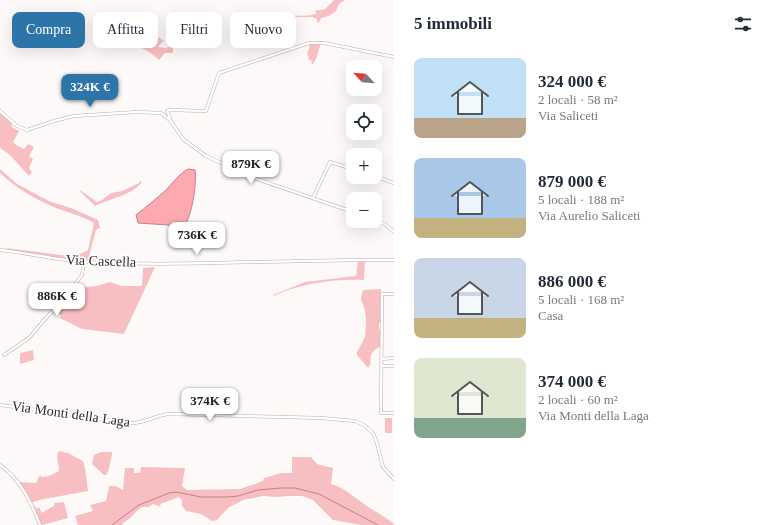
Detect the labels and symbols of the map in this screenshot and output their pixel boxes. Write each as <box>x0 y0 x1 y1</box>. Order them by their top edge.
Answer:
north arrow <box>346 60 382 96</box>
pin: 324K € <box>57 74 123 108</box>
pin: 879K € <box>218 151 284 185</box>
pin: 736K € <box>164 222 230 256</box>
street label: Via Cascella <box>66 252 137 270</box>
pin: 886K € <box>24 283 90 317</box>
pin: 374K € <box>177 388 243 422</box>
street label: Via Monti della Laga <box>11 398 132 430</box>

